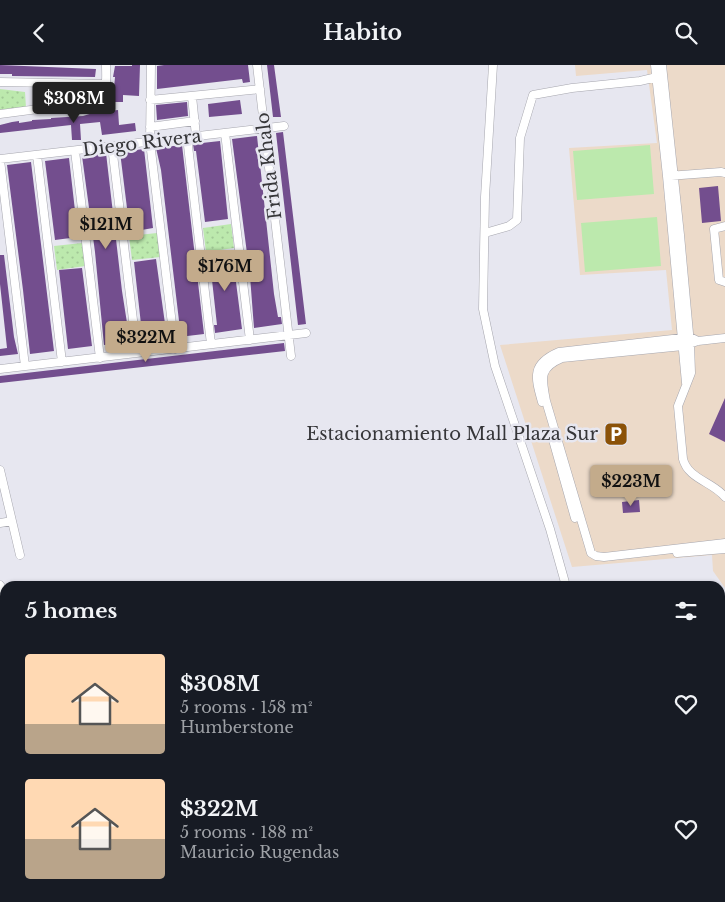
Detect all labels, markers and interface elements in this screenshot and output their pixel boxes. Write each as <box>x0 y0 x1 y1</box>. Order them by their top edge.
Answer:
icon: back <box>25 19 53 47</box>
text: Habito <box>323 19 402 46</box>
icon: search <box>672 19 700 47</box>
pin: $308M <box>39 82 109 124</box>
text: $308M <box>43 88 105 108</box>
street label: Frida Khalo <box>252 111 286 221</box>
street label: Diego Rivera <box>81 125 203 161</box>
pin: $121M <box>71 207 141 250</box>
text: $121M <box>80 214 133 234</box>
pin: $176M <box>190 249 260 292</box>
text: $176M <box>198 256 252 276</box>
pin: $322M <box>111 321 181 363</box>
text: $322M <box>116 327 176 347</box>
parking icon: Estacionamiento Mall Plaza Sur <box>603 421 629 447</box>
place label: Estacionamiento Mall Plaza Sur <box>306 423 598 445</box>
pin: $223M <box>596 465 666 507</box>
text: $223M <box>601 471 661 491</box>
icon: filters <box>672 597 700 625</box>
text: 5 homes <box>25 598 117 624</box>
text: $308M <box>180 671 260 697</box>
icon: home <box>65 674 125 734</box>
icon: heart <box>672 690 700 718</box>
text: 5 rooms · 158 m² <box>180 697 312 717</box>
text: Humberstone <box>180 717 294 737</box>
text: $322M <box>180 796 258 822</box>
icon: home <box>65 799 125 859</box>
icon: heart <box>672 815 700 843</box>
text: 5 rooms · 188 m² <box>180 822 313 842</box>
text: Mauricio Rugendas <box>180 842 339 862</box>

